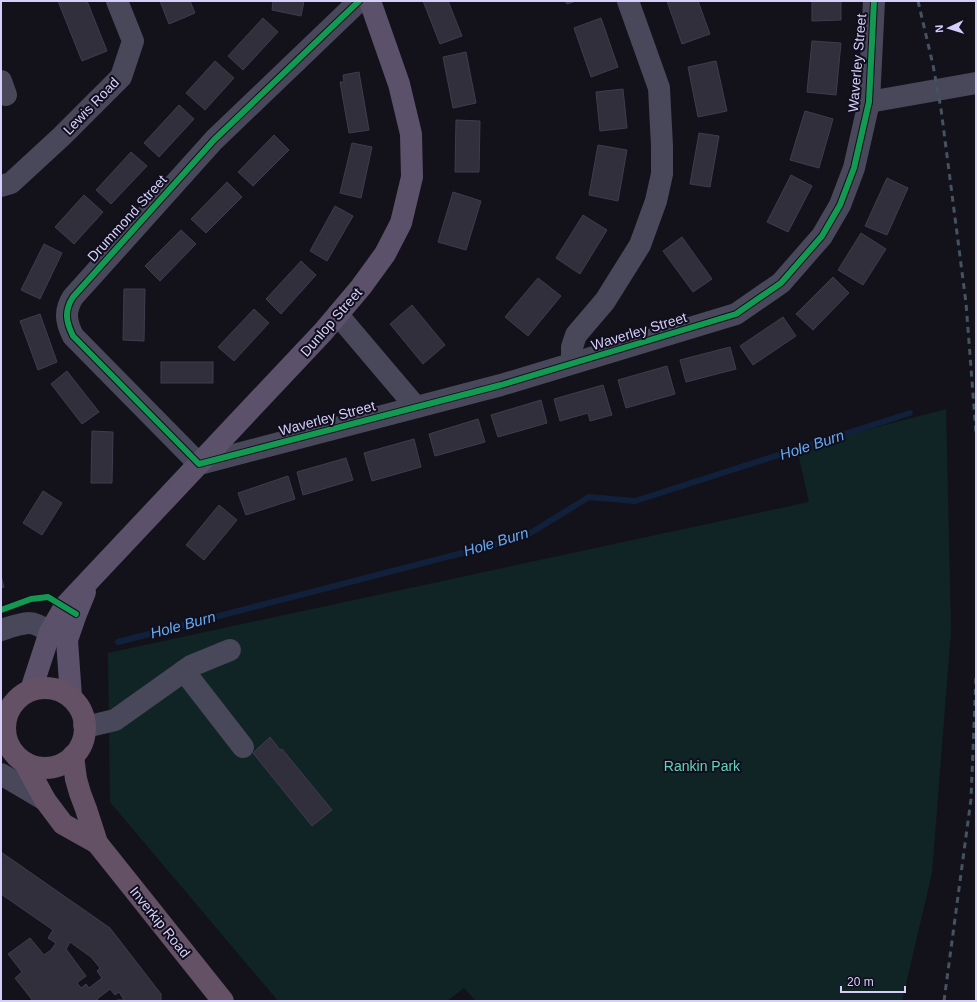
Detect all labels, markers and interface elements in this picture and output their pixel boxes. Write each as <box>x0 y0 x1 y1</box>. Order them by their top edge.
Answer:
north arrow <box>929 8 969 48</box>
street label: Waverley Street <box>845 13 869 113</box>
text: N <box>933 24 945 33</box>
street label: Lewis Road <box>60 74 122 138</box>
street label: Drummond Street <box>84 172 170 264</box>
street label: Dunlop Street <box>297 284 365 360</box>
street label: Waverley Street <box>589 309 689 353</box>
street label: Waverley Street <box>277 397 377 439</box>
water label: Hole Burn <box>777 426 846 463</box>
water label: Hole Burn <box>461 524 530 559</box>
water label: Hole Burn <box>148 608 217 641</box>
park label: Rankin Park <box>664 758 741 774</box>
street label: Inverkip Road <box>127 883 193 961</box>
scale bar <box>841 968 905 994</box>
text: 20 m <box>847 975 874 989</box>

